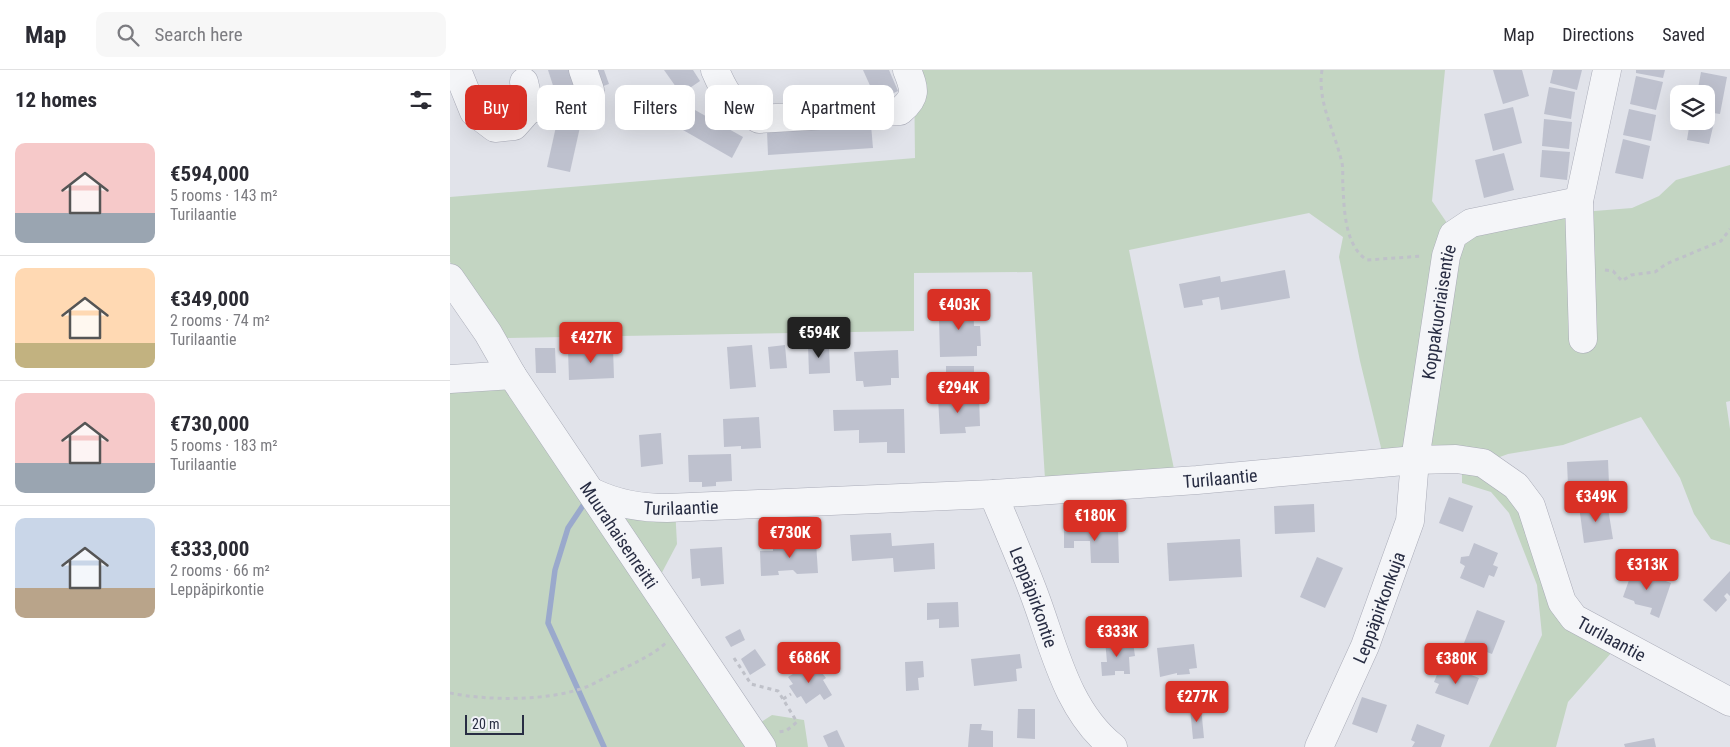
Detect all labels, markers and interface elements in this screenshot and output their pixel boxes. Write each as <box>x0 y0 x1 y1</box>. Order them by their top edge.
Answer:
search box <box>96 12 446 57</box>
text: Map <box>25 21 66 49</box>
icon: search <box>114 21 142 49</box>
text: Search here <box>154 23 243 46</box>
text: Map <box>1503 24 1534 45</box>
text: Directions <box>1562 24 1634 45</box>
text: Saved <box>1662 24 1705 45</box>
chip: Buy <box>465 85 527 130</box>
chip: Rent <box>537 85 605 130</box>
chip: Filters <box>615 85 695 130</box>
chip: New <box>705 85 773 130</box>
chip: Apartment <box>783 85 894 130</box>
map controls <box>1670 85 1715 130</box>
button: layers <box>1670 85 1715 130</box>
icon: filters <box>407 86 435 114</box>
text: 12 homes <box>15 88 97 112</box>
text: €594,000 <box>170 162 249 186</box>
icon: home <box>55 163 115 223</box>
text: 5 rooms · 143 m² <box>170 186 278 205</box>
text: Turilaantie <box>170 205 237 224</box>
street label: Koppakuoriaisentie <box>1417 241 1460 381</box>
text: €349,000 <box>170 287 249 311</box>
icon: home <box>55 288 115 348</box>
pin: €403K <box>924 288 994 331</box>
text: €403K <box>938 295 980 314</box>
text: 2 rooms · 74 m² <box>170 311 270 330</box>
pin: €594K <box>784 316 854 359</box>
pin: €427K <box>556 322 626 364</box>
text: €594K <box>798 323 840 342</box>
text: €427K <box>570 328 612 347</box>
text: Turilaantie <box>170 330 237 349</box>
pin: €294K <box>923 372 993 414</box>
text: €294K <box>937 378 979 397</box>
text: €730,000 <box>170 412 249 436</box>
icon: home <box>55 413 115 473</box>
text: 5 rooms · 183 m² <box>170 436 278 455</box>
text: Turilaantie <box>170 455 237 474</box>
street label: Turilaantie <box>1182 464 1258 491</box>
street label: Muurahaisenreitti <box>576 478 663 592</box>
pin: €349K <box>1561 480 1631 523</box>
text: €349K <box>1575 487 1617 506</box>
street label: Turilaantie <box>643 495 719 519</box>
pin: €180K <box>1060 500 1130 542</box>
text: €180K <box>1074 506 1116 525</box>
pin: €730K <box>755 516 825 559</box>
text: €730K <box>769 523 811 542</box>
text: €333,000 <box>170 537 249 561</box>
icon: home <box>55 538 115 598</box>
street label: Leppäpirkontie <box>1006 544 1062 650</box>
pin: €313K <box>1612 548 1682 591</box>
street label: Leppäpirkonkuja <box>1348 549 1409 666</box>
text: €313K <box>1626 555 1668 574</box>
text: 2 rooms · 66 m² <box>170 561 270 580</box>
text: Leppäpirkontie <box>170 580 264 599</box>
street label: Turilaantie <box>1574 611 1650 665</box>
pin: €333K <box>1082 616 1152 658</box>
text: €333K <box>1096 622 1138 641</box>
pin: €686K <box>774 642 844 684</box>
pin: €380K <box>1421 642 1491 685</box>
text: €686K <box>788 648 830 667</box>
text: €380K <box>1435 649 1477 668</box>
pin: €277K <box>1162 680 1232 723</box>
text: €277K <box>1176 687 1218 706</box>
scale bar <box>465 712 524 735</box>
text: 20 m <box>472 716 500 732</box>

